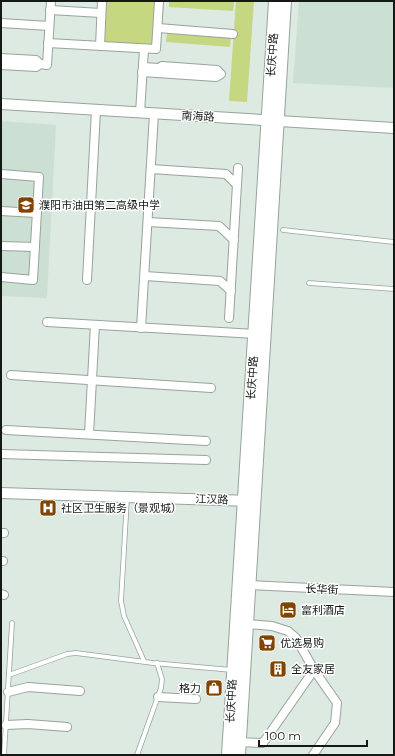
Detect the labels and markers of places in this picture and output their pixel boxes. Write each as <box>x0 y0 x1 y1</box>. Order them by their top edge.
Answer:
school or university icon: 濮阳市油田第二高级中学 <box>16 195 36 215</box>
place label: 濮阳市油田第二高级中学 <box>39 198 160 212</box>
hospital icon: 社区卫生服务（景观城） <box>38 498 58 518</box>
place label: 社区卫生服务（景观城） <box>61 501 182 515</box>
hotel icon: 富利酒店 <box>278 600 298 620</box>
place label: 富利酒店 <box>301 603 345 617</box>
supermarket icon: 优选易购 <box>257 633 277 653</box>
place label: 优选易购 <box>280 636 324 650</box>
building icon: 全友家居 <box>268 659 288 679</box>
place label: 全友家居 <box>291 662 335 676</box>
shop icon: 格力 <box>204 678 224 698</box>
place label: 格力 <box>179 681 201 695</box>

